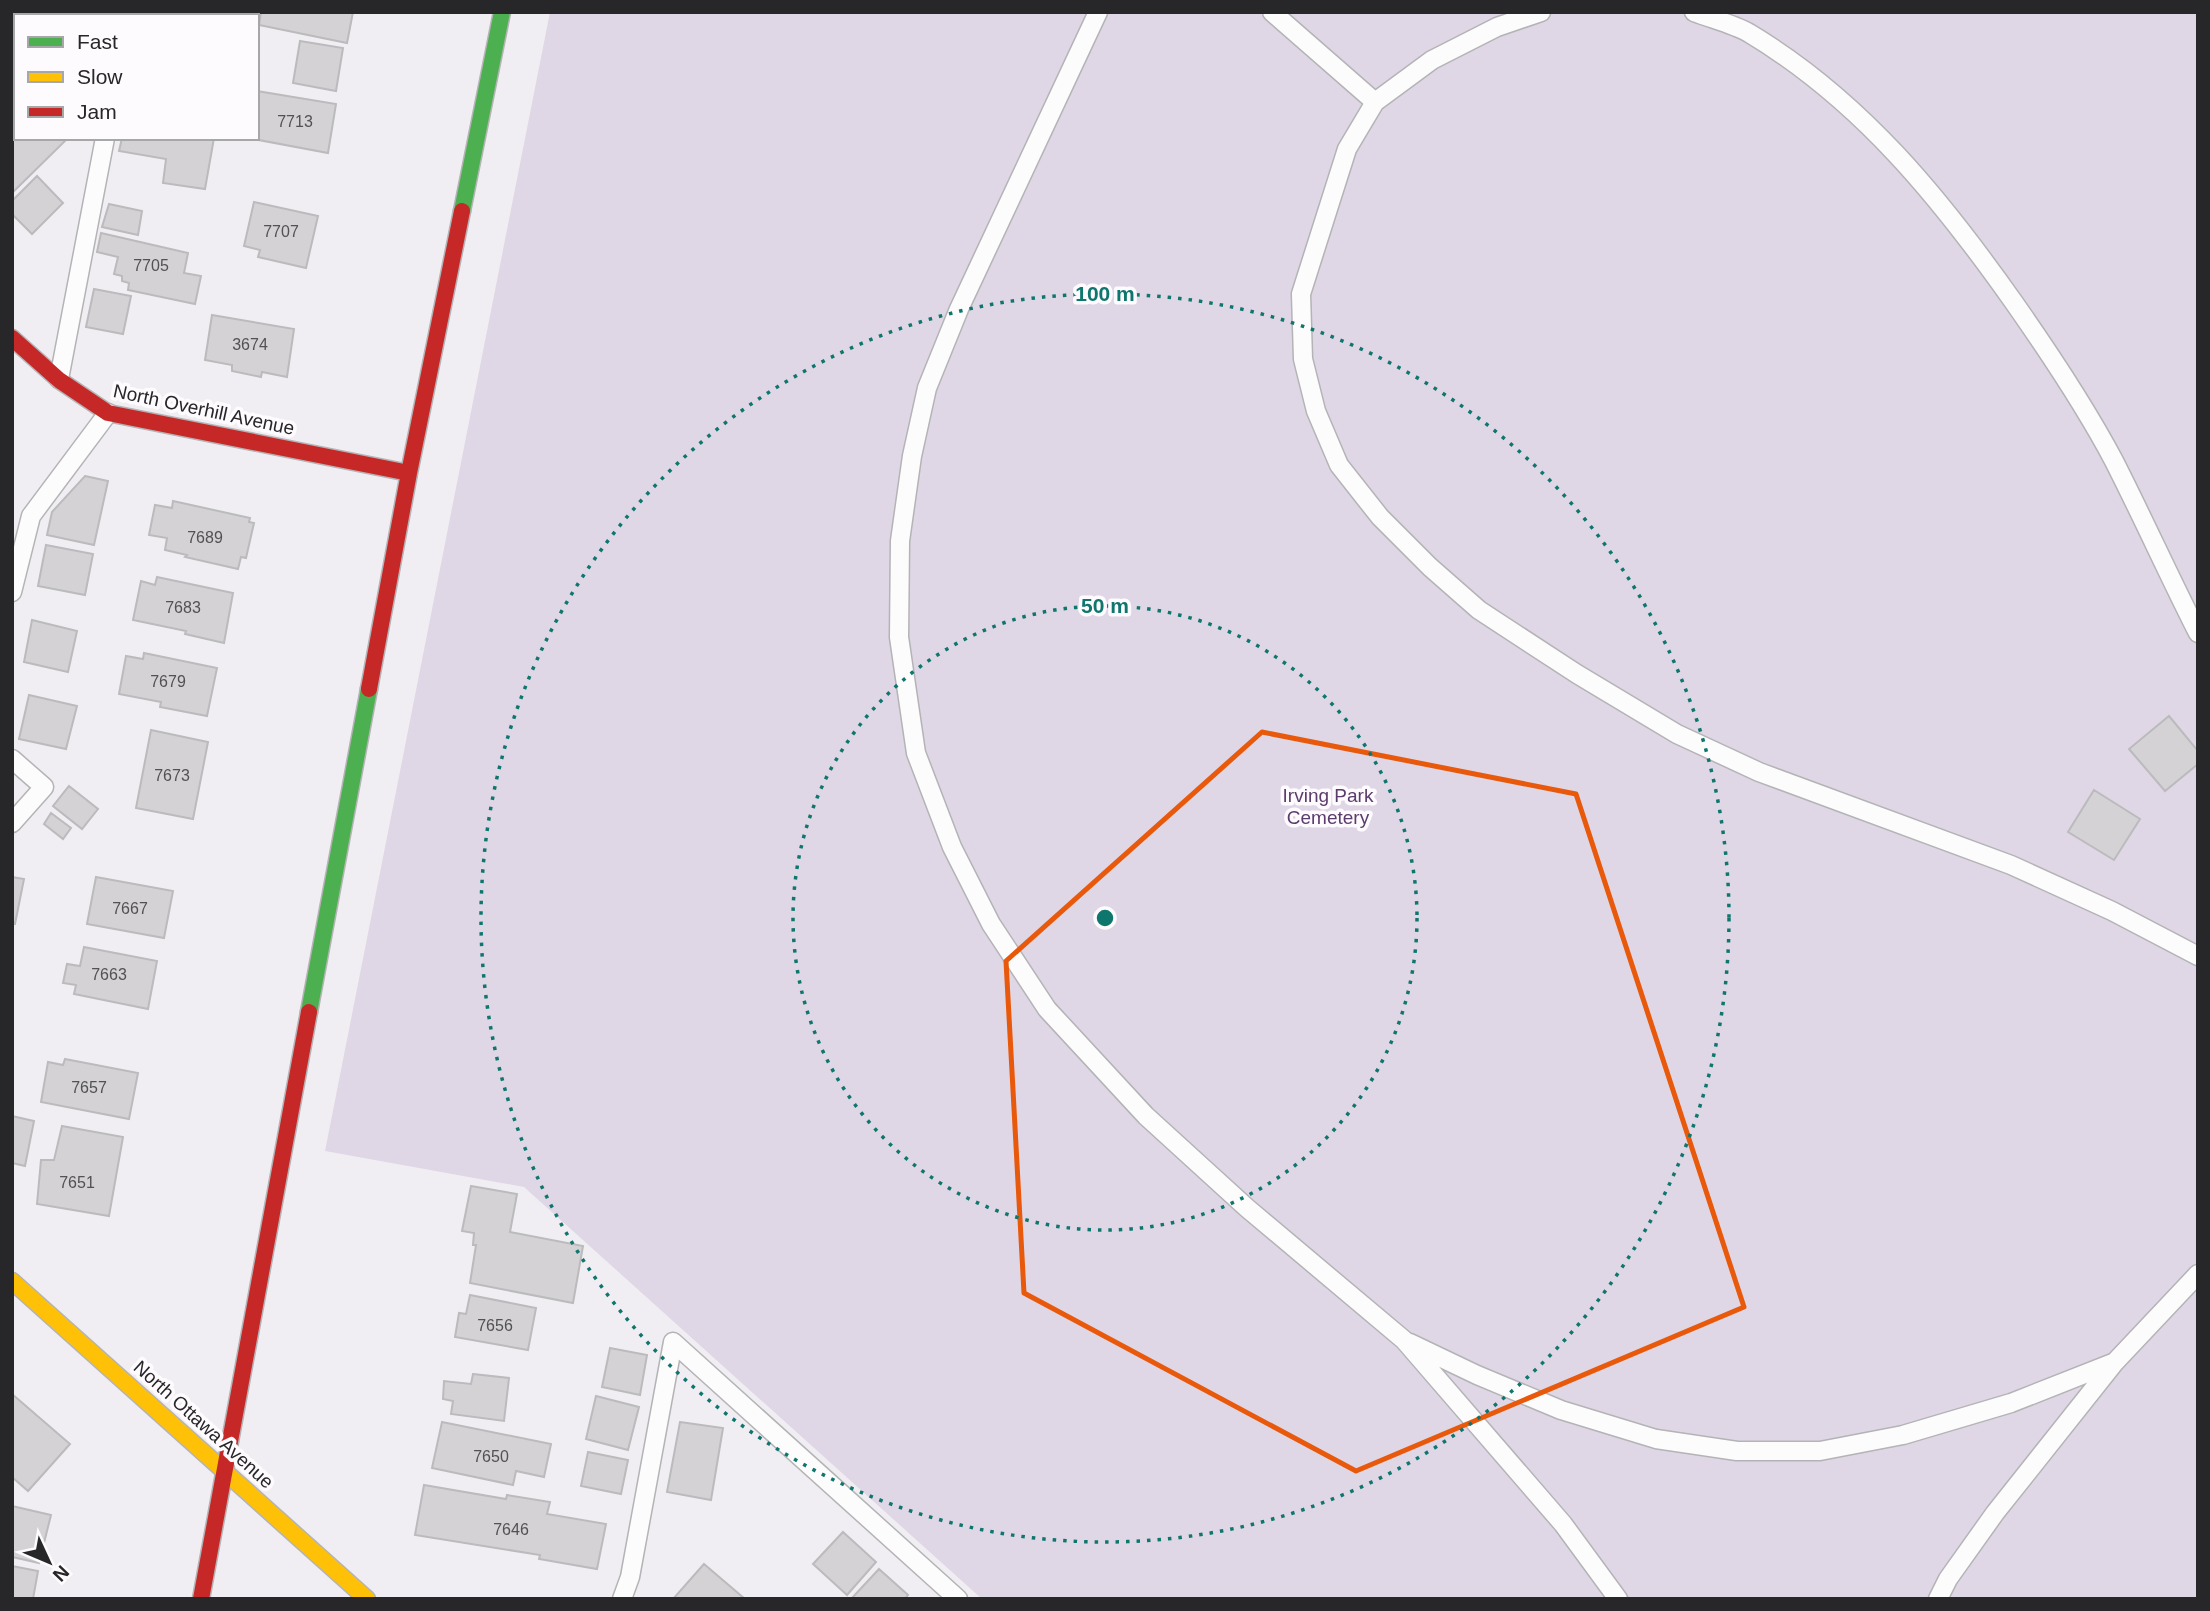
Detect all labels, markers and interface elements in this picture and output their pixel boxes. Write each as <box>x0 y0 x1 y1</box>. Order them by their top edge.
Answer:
legend <box>14 14 259 140</box>
text: Fast <box>77 30 118 53</box>
text: Slow <box>77 65 123 88</box>
text: Jam <box>77 100 117 123</box>
house number: 7713 <box>277 113 313 130</box>
house number: 7707 <box>263 223 299 240</box>
house number: 7705 <box>133 257 169 274</box>
text: 100 m <box>1075 282 1135 305</box>
house number: 3674 <box>232 336 268 353</box>
street label: North Overhill Avenue <box>111 380 296 439</box>
house number: 7689 <box>187 529 223 546</box>
text: 50 m <box>1081 594 1129 617</box>
house number: 7683 <box>165 599 201 616</box>
house number: 7679 <box>150 673 186 690</box>
house number: 7673 <box>154 767 190 784</box>
park label: Irving Park Cemetery <box>1283 785 1374 828</box>
house number: 7667 <box>112 900 148 917</box>
centre of rings <box>1093 906 1117 930</box>
house number: 7663 <box>91 966 127 983</box>
house number: 7657 <box>71 1079 107 1096</box>
house number: 7651 <box>59 1174 95 1191</box>
house number: 7656 <box>477 1317 513 1334</box>
street label: North Ottawa Avenue <box>130 1356 278 1492</box>
house number: 7650 <box>473 1448 509 1465</box>
house number: 7646 <box>493 1521 529 1538</box>
north arrow <box>14 1527 84 1597</box>
text: N <box>49 1561 73 1586</box>

